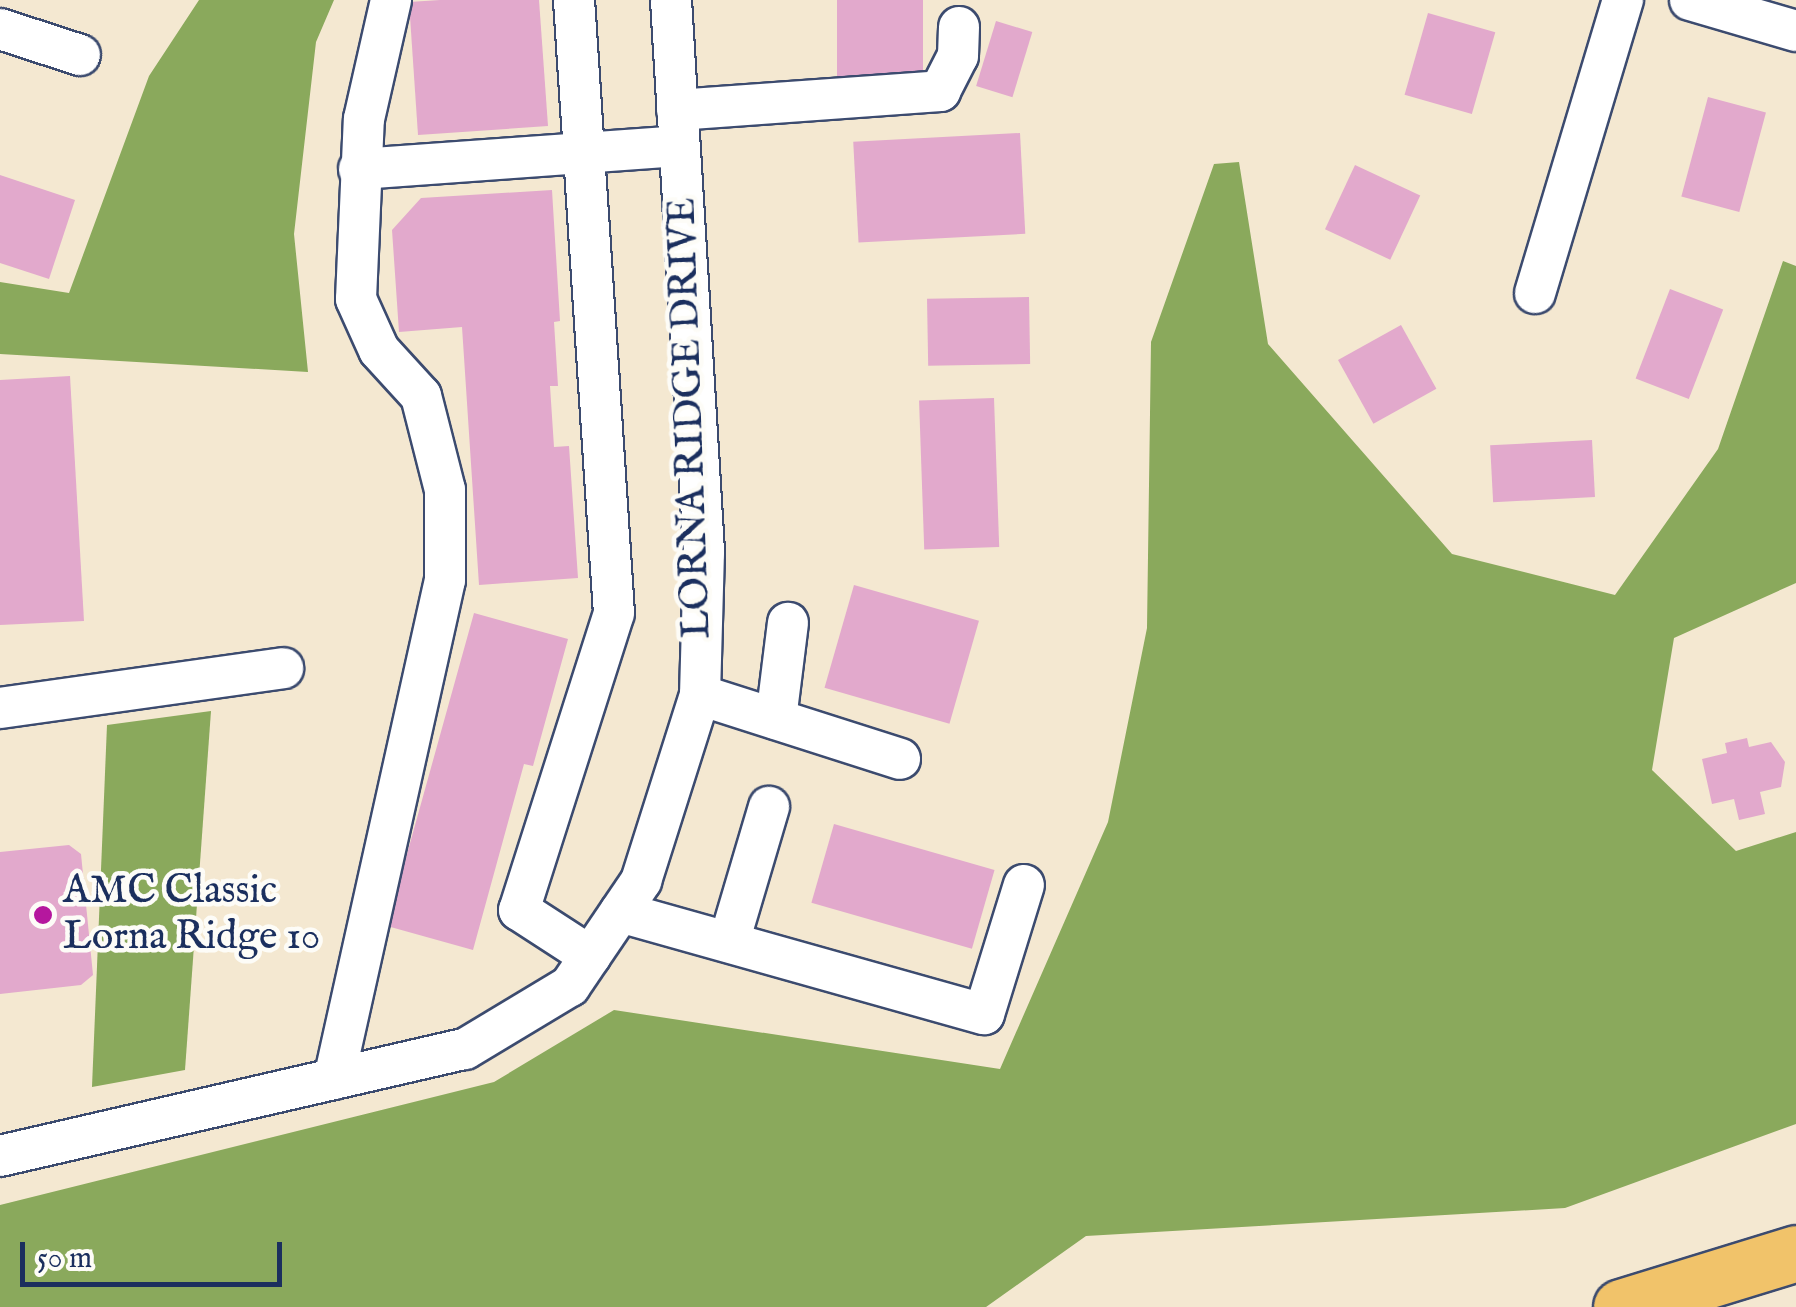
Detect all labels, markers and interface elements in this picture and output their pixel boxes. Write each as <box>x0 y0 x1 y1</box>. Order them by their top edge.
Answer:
street label: LORNA RIDGE DRIVE <box>659 197 723 639</box>
place label: AMC Classic Lorna Ridge 10 <box>63 868 321 962</box>
marker: AMC Classic Lorna Ridge 10 <box>32 904 54 926</box>
scale bar <box>25 1222 288 1284</box>
text: 50 m <box>37 1240 92 1278</box>

